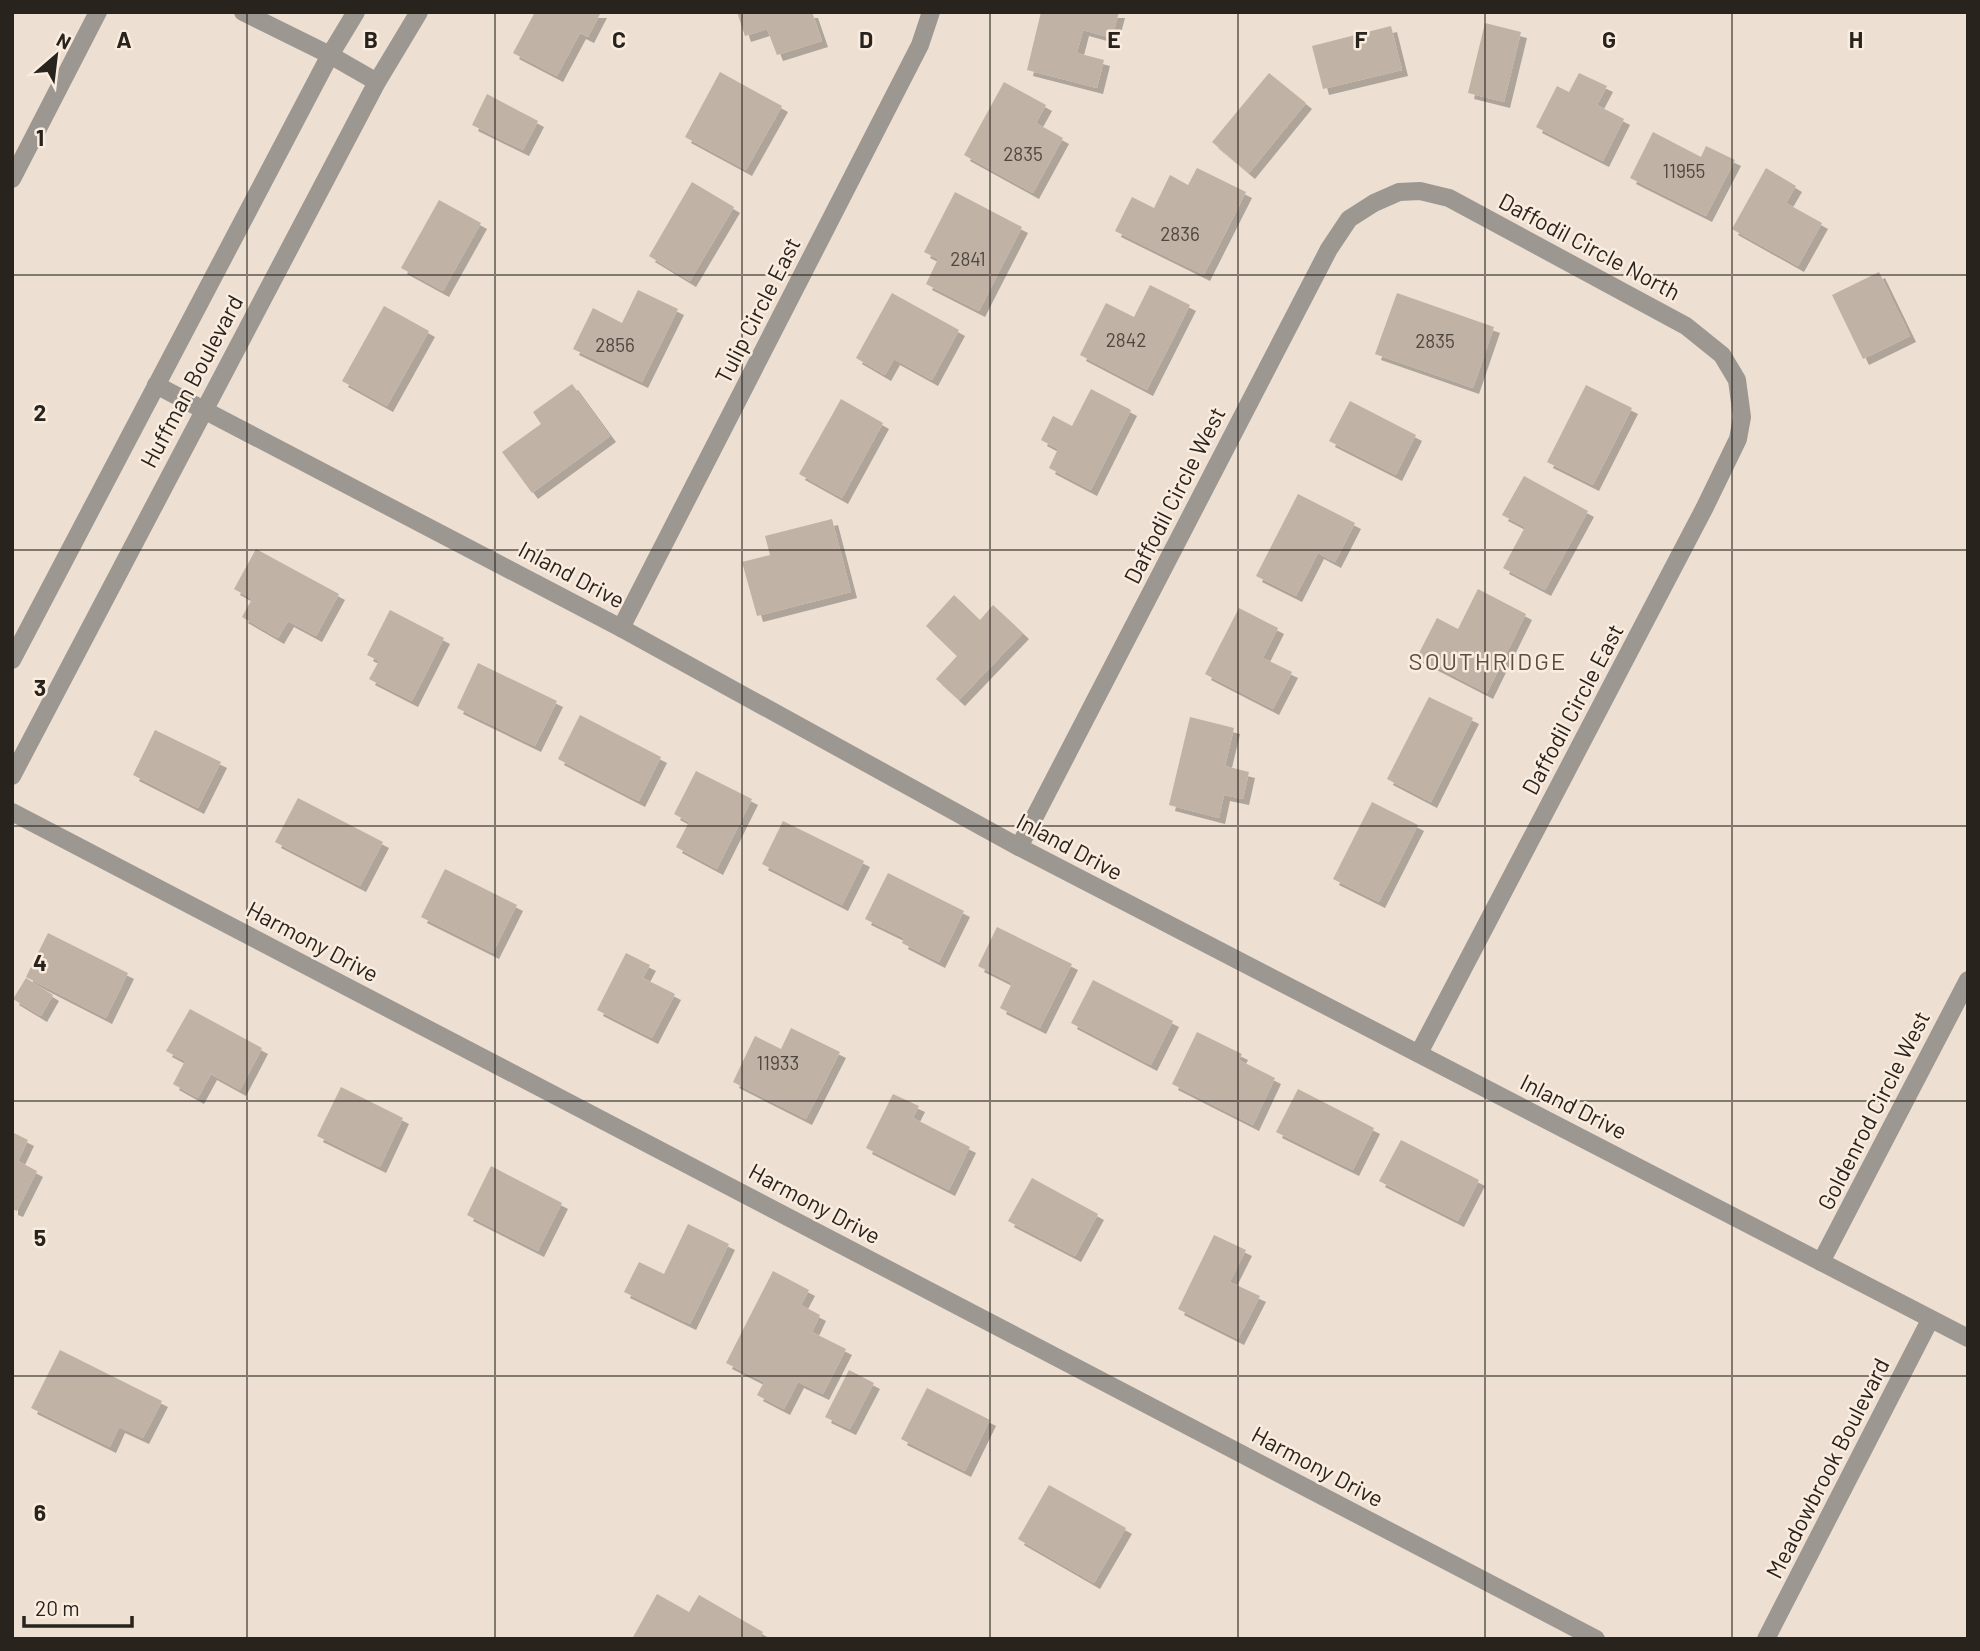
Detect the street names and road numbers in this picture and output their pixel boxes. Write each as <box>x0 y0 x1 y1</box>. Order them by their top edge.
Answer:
street label: Daffodil Circle North <box>1494 186 1686 306</box>
street label: Tulip Circle East <box>708 232 806 388</box>
street label: Huffman Boulevard <box>134 290 248 472</box>
street label: Daffodil Circle West <box>1117 402 1231 588</box>
street label: Inland Drive <box>514 534 630 614</box>
street label: Daffodil Circle East <box>1515 619 1629 799</box>
street label: Inland Drive <box>1012 806 1128 886</box>
street label: Harmony Drive <box>242 895 384 987</box>
street label: Goldenrod Circle West <box>1811 1006 1935 1214</box>
street label: Inland Drive <box>1516 1067 1632 1145</box>
street label: Harmony Drive <box>744 1157 886 1249</box>
street label: Meadowbrook Boulevard <box>1759 1353 1895 1583</box>
street label: Harmony Drive <box>1247 1420 1389 1512</box>

